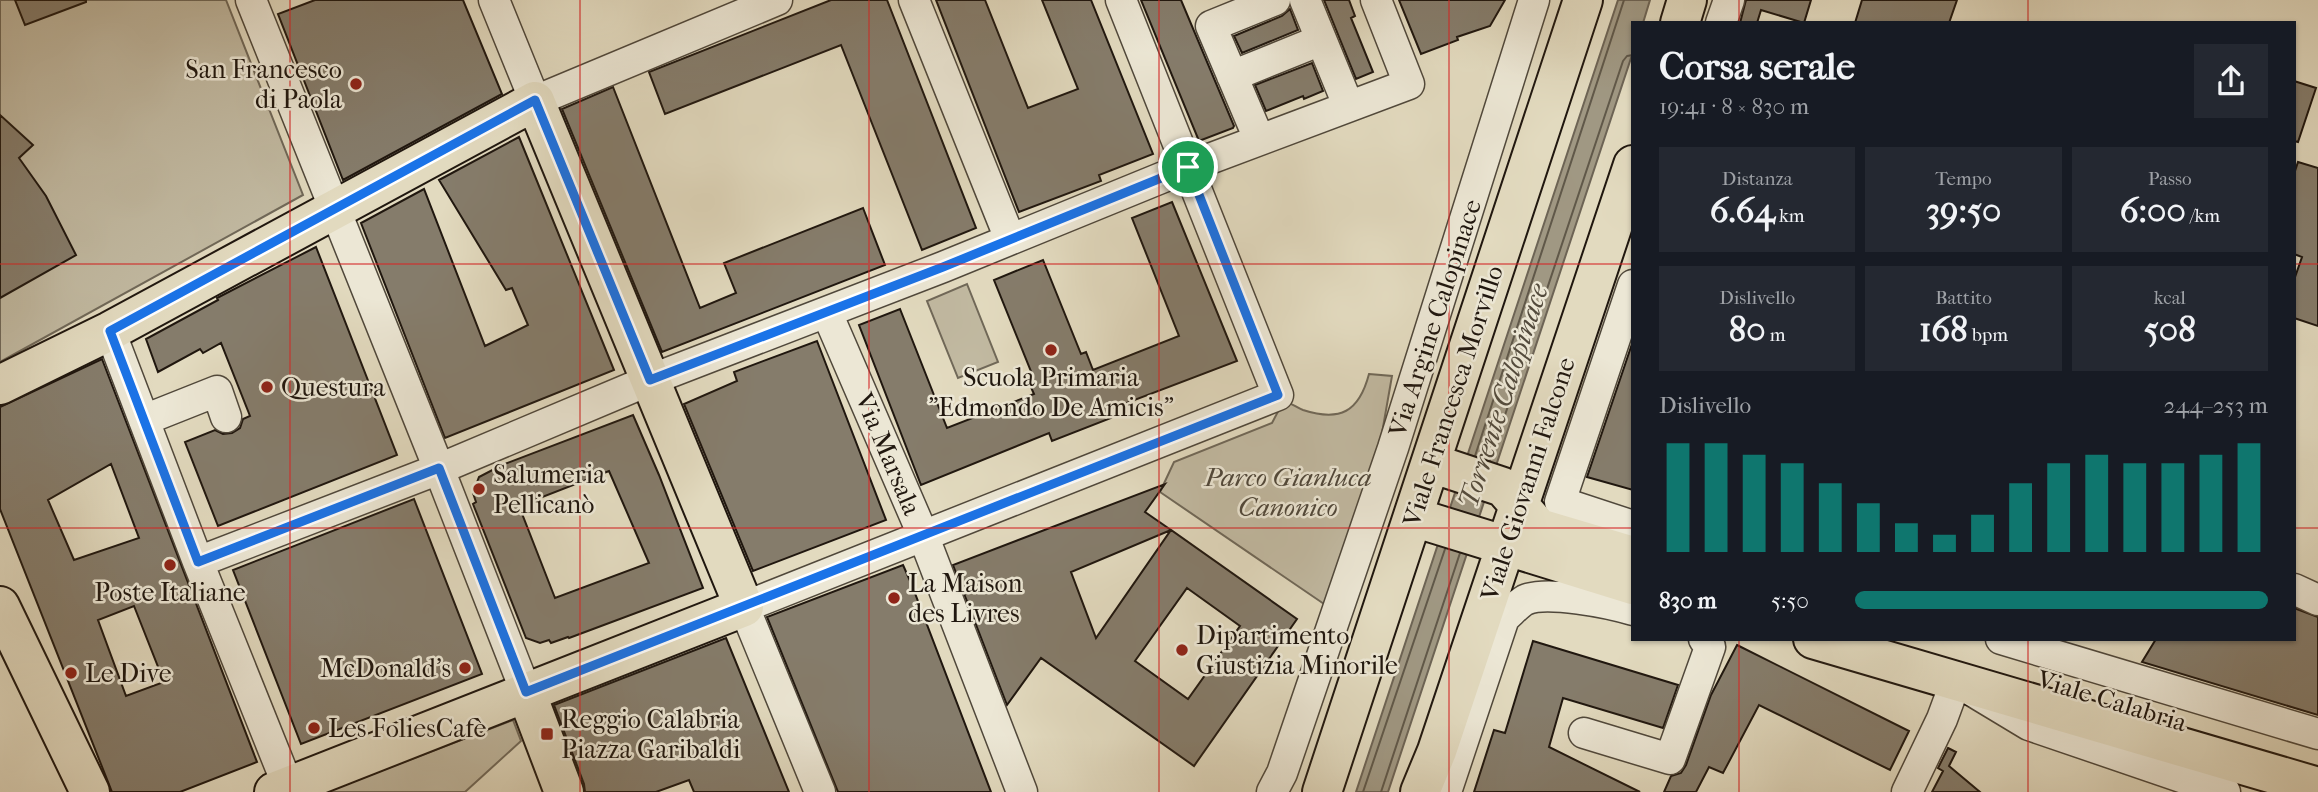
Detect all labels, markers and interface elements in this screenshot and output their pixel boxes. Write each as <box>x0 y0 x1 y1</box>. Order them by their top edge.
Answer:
text: Corsa serale <box>1659 44 1855 89</box>
button: share <box>2194 44 2268 118</box>
place label: San Francesco di Paola <box>185 54 343 115</box>
marker: San Francesco di Paola <box>348 76 364 92</box>
text: 19:41 · 8 × 830 m <box>1659 93 1809 120</box>
pin <box>1158 137 1218 197</box>
icon: arrive <box>1169 148 1207 186</box>
text: Distanza <box>1722 168 1793 190</box>
text: Tempo <box>1935 168 1992 190</box>
text: Passo <box>2148 168 2192 190</box>
text: 6.64 <box>1710 190 1775 231</box>
text: 39:50 <box>1926 190 2001 231</box>
text: 6:00 <box>2120 190 2186 231</box>
street label: Via Argine Calopinace <box>1382 195 1488 442</box>
text: km <box>1775 205 1805 227</box>
text: /km <box>2186 205 2220 227</box>
street label: Viale Francesca Morvillo <box>1396 262 1510 531</box>
water label: Torrente Calopinace <box>1451 279 1555 512</box>
text: Dislivello <box>1719 287 1795 309</box>
text: Battito <box>1935 287 1992 309</box>
text: kcal <box>2154 287 2186 309</box>
text: 80 <box>1729 309 1766 350</box>
text: 168 <box>1919 309 1968 350</box>
text: 508 <box>2144 309 2196 350</box>
text: m <box>1766 324 1786 346</box>
text: bpm <box>1968 324 2008 346</box>
marker: Scuola Primaria "Edmondo De Amicis" <box>1043 342 1059 358</box>
street label: Viale Giovanni Falcone <box>1474 353 1582 606</box>
place label: Scuola Primaria "Edmondo De Amicis" <box>928 362 1174 423</box>
place label: Questura <box>281 372 386 403</box>
marker: Questura <box>259 379 275 395</box>
street label: Via Marsala <box>848 387 928 521</box>
text: Dislivello <box>1659 392 1751 419</box>
text: 244–253 m <box>2164 392 2268 419</box>
place label: Salumeria Pellicanò <box>493 459 606 520</box>
park label: Parco Gianluca Canonico <box>1203 462 1372 523</box>
marker: Salumeria Pellicanò <box>471 481 487 497</box>
marker: Poste Italiane <box>162 557 178 573</box>
place label: La Maison des Livres <box>908 568 1023 629</box>
place label: Poste Italiane <box>94 577 246 608</box>
text: 830 m <box>1659 587 1717 614</box>
text: 5:50 <box>1771 587 1809 614</box>
marker: La Maison des Livres <box>886 590 902 606</box>
place label: Dipartimento Giustizia Minorile <box>1196 620 1398 681</box>
marker: Dipartimento Giustizia Minorile <box>1174 642 1190 658</box>
place label: McDonald's <box>320 653 451 684</box>
place label: Le Dive <box>85 658 172 689</box>
marker: McDonald's <box>457 660 473 676</box>
street label: Viale Calabria <box>2032 663 2192 739</box>
marker: Le Dive <box>63 665 79 681</box>
place label: Reggio Calabria Piazza Garibaldi <box>561 704 741 765</box>
place label: Les FoliesCafè <box>328 713 487 744</box>
marker: Les FoliesCafè <box>306 720 322 736</box>
marker: Reggio Calabria Piazza Garibaldi <box>539 726 555 742</box>

